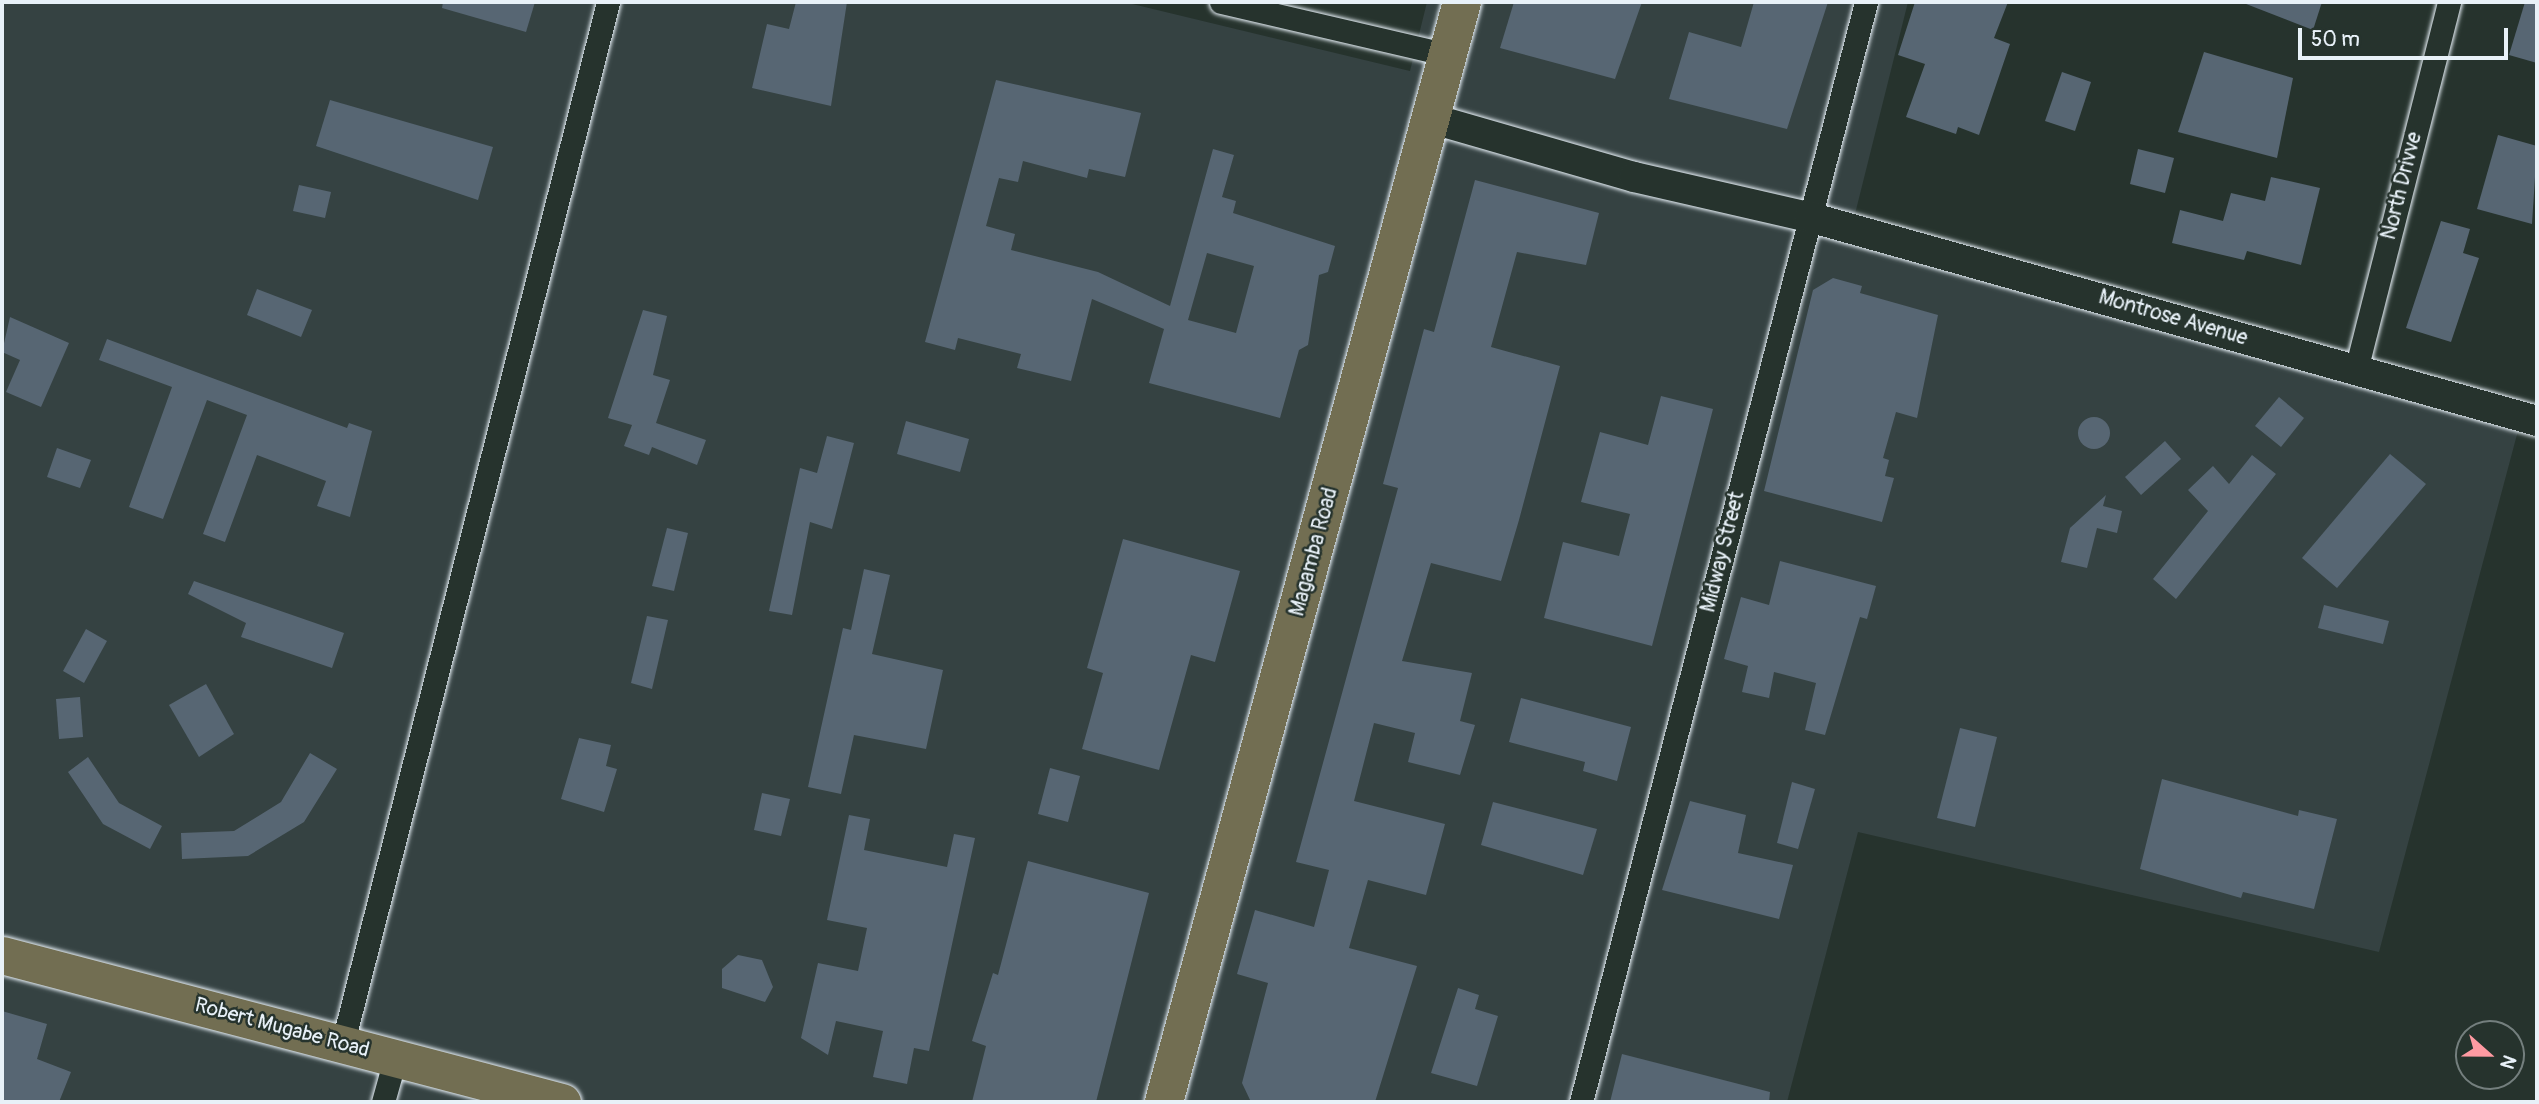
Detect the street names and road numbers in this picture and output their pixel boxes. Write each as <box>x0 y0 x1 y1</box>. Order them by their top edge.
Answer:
street label: North Drivve <box>2376 130 2428 242</box>
street label: Montrose Avenue <box>2096 285 2250 351</box>
street label: Magamba Road <box>1285 485 1343 619</box>
street label: Midway Street <box>1696 489 1750 615</box>
street label: Robert Mugabe Road <box>192 993 372 1063</box>

